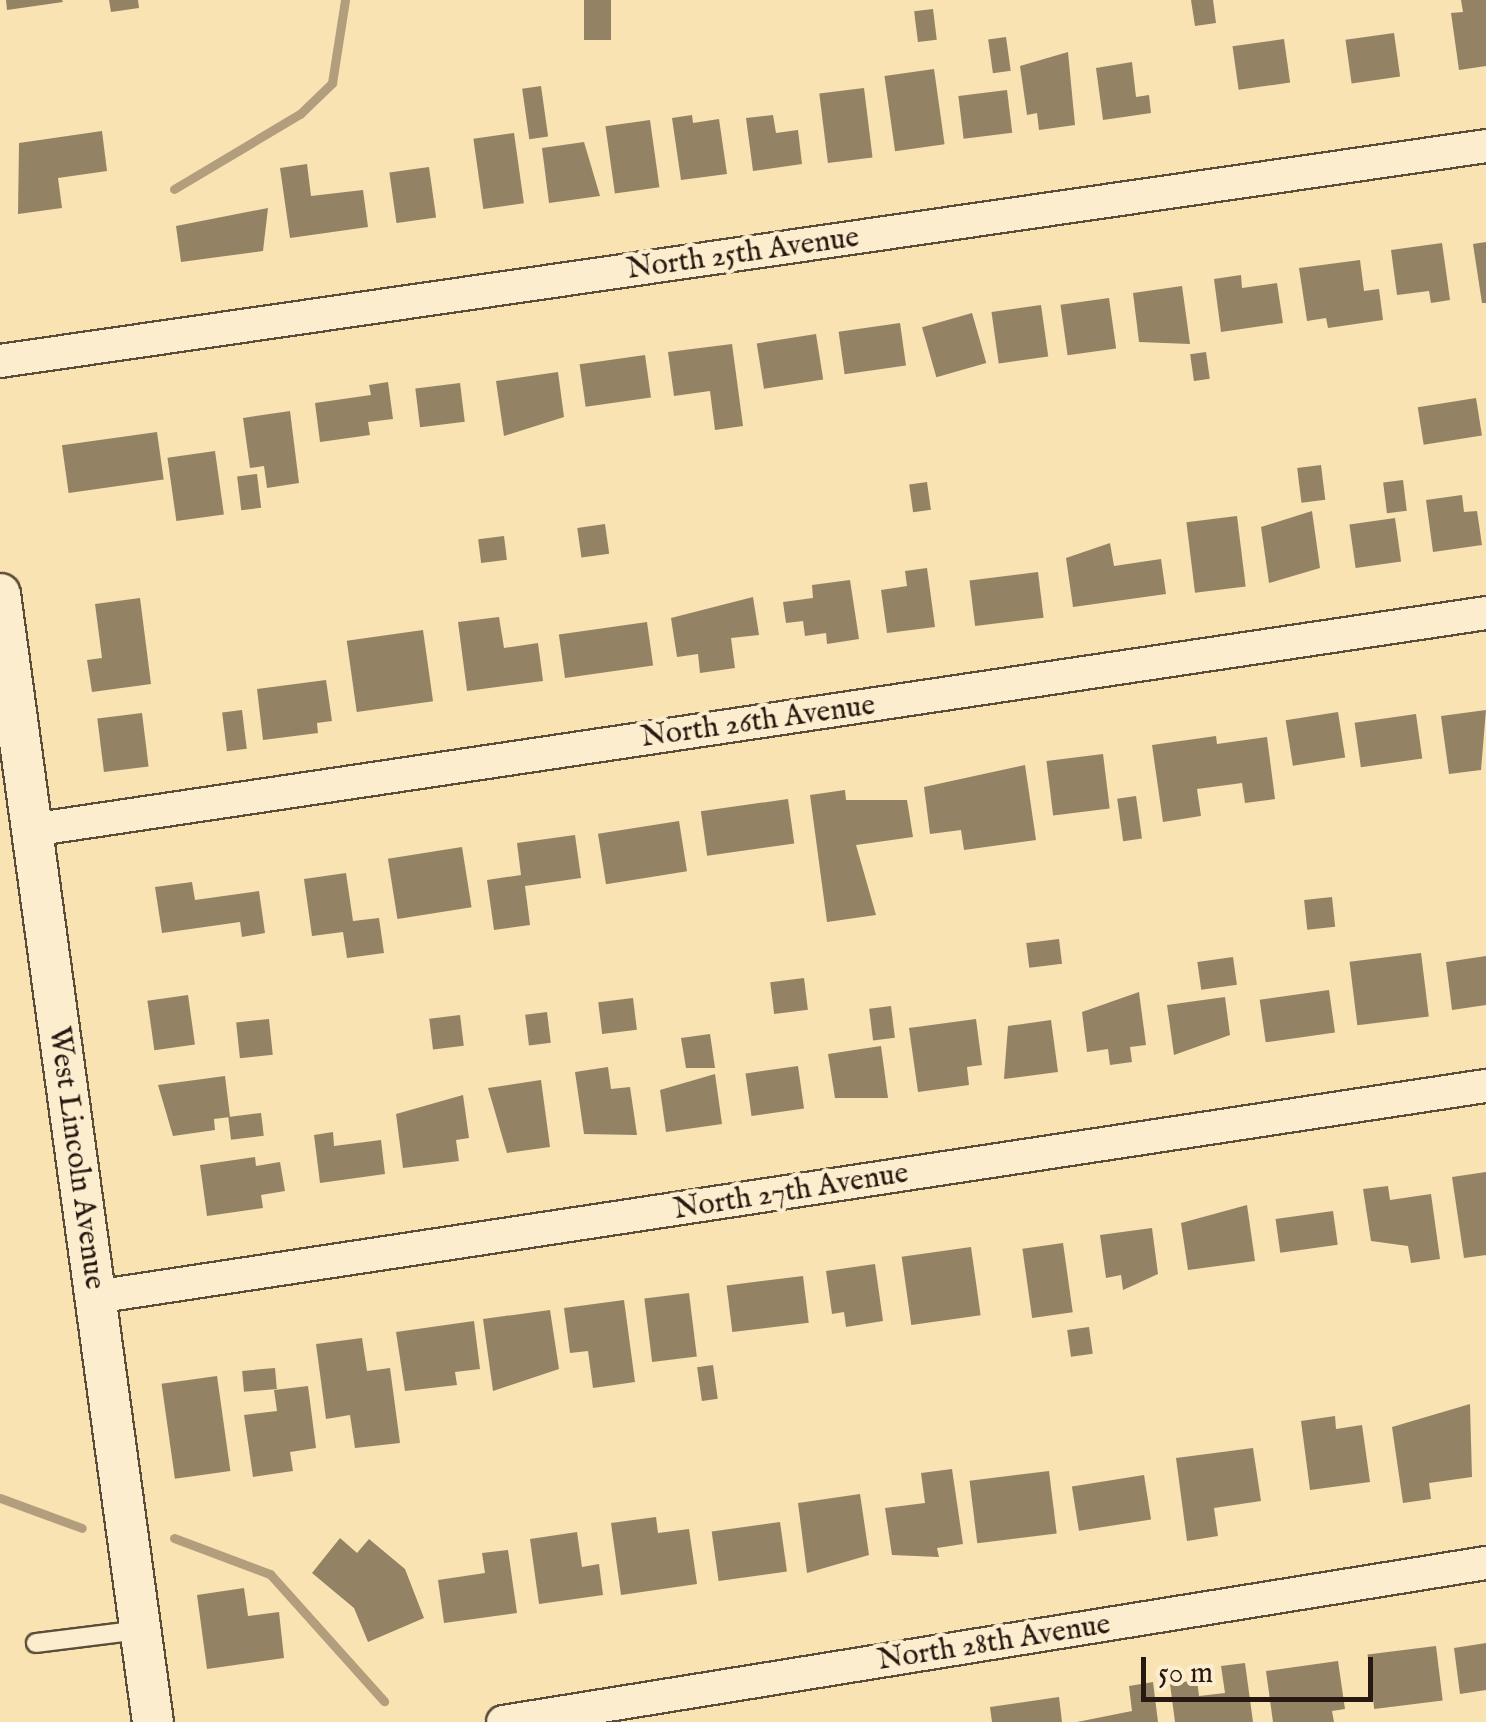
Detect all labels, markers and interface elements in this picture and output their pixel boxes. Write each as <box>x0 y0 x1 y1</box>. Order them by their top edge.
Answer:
street label: North 25th Avenue <box>624 220 862 288</box>
street label: North 26th Avenue <box>639 688 877 756</box>
street label: West Lincoln Avenue <box>40 1024 112 1292</box>
street label: North 27th Avenue <box>671 1156 911 1228</box>
street label: North 28th Avenue <box>875 1607 1113 1679</box>
scale bar <box>1146 1637 1378 1699</box>
text: 50 m <box>1158 1655 1213 1693</box>

